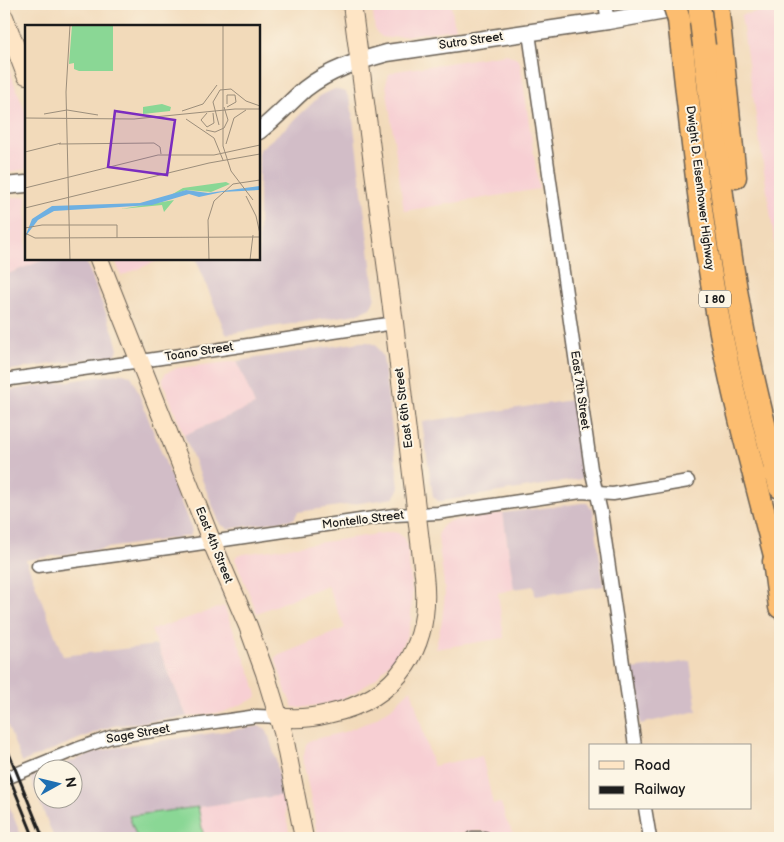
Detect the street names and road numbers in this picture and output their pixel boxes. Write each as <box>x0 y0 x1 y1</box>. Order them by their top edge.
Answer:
street label: Sutro Street <box>438 29 504 53</box>
street label: Dwight D. Eisenhower Highway <box>682 105 718 272</box>
road number: I 80 <box>699 290 731 308</box>
street label: Toano Street <box>164 339 235 365</box>
street label: East 7th Street <box>567 350 593 431</box>
street label: East 6th Street <box>392 366 416 449</box>
street label: East 4th Street <box>192 505 236 586</box>
street label: Montello Street <box>321 507 405 532</box>
street label: Sage Street <box>105 721 171 747</box>

